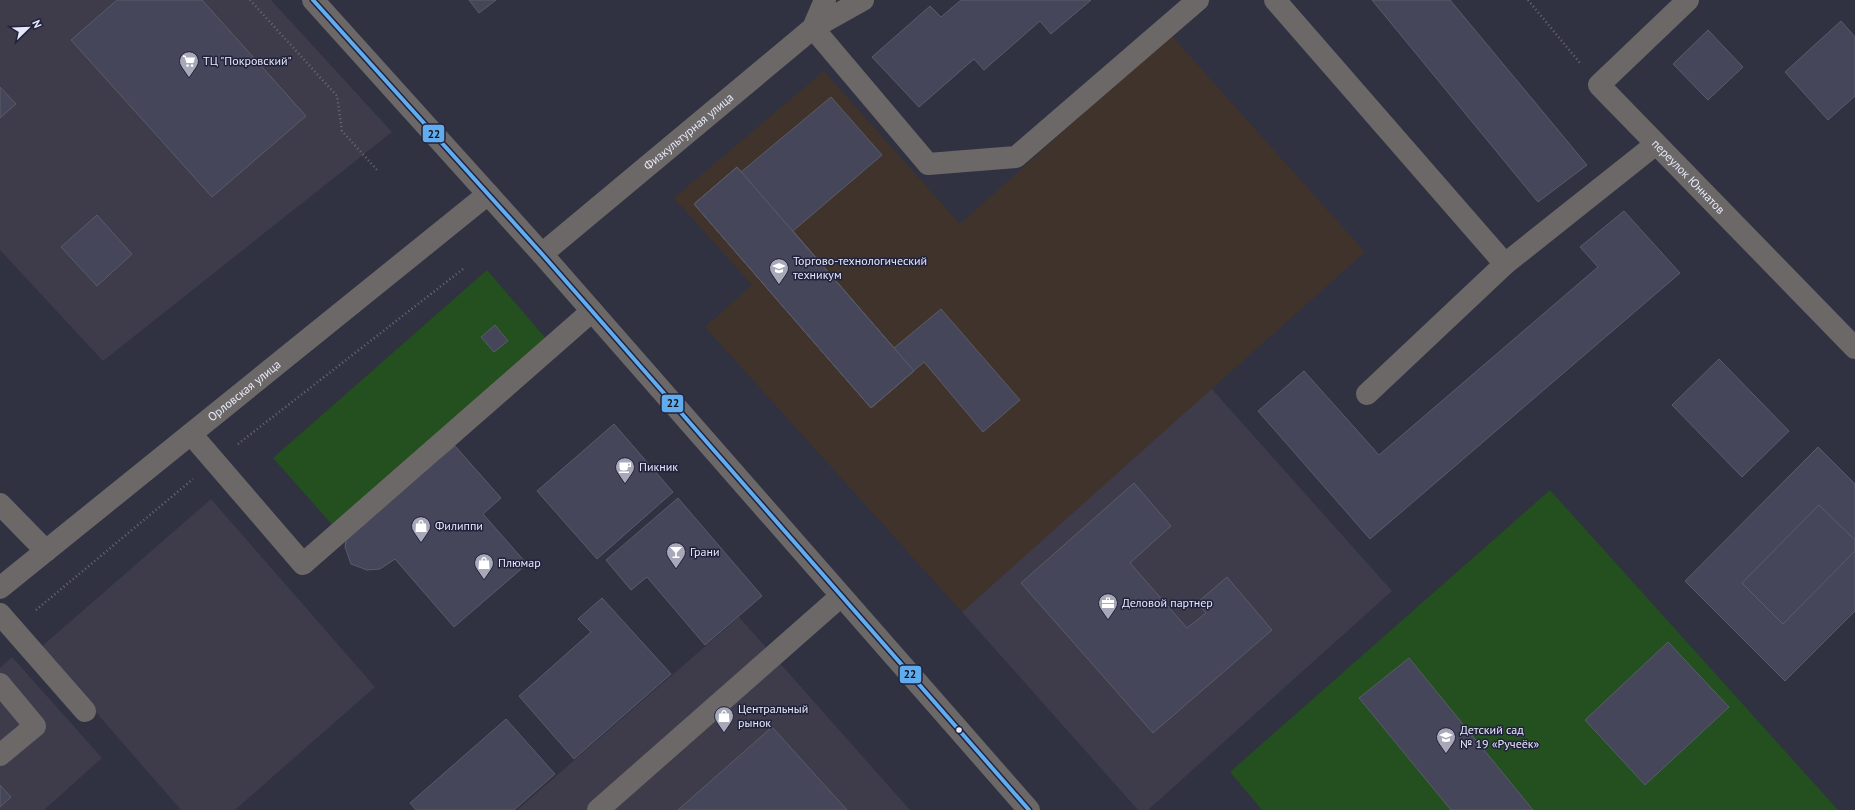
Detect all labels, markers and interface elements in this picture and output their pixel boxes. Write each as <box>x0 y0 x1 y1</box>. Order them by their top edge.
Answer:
north arrow <box>8 8 48 48</box>
text: N <box>29 18 45 30</box>
supermarket icon: ТЦ "Покровский" <box>178 50 200 78</box>
place label: ТЦ "Покровский" <box>203 53 292 68</box>
street label: Физкультурная улица <box>640 89 736 173</box>
line badge: 22 <box>422 124 445 143</box>
text: 22 <box>428 127 440 141</box>
street label: переулок Юннатов <box>1649 136 1728 217</box>
place label: Торгово-технологический техникум <box>793 253 927 282</box>
school or university icon: Торгово-технологический техникум <box>768 257 790 285</box>
street label: Орловская улица <box>204 356 284 424</box>
line badge: 22 <box>661 394 684 413</box>
text: 22 <box>667 396 679 410</box>
cafe icon: Пикник <box>614 456 636 484</box>
place label: Пикник <box>639 459 678 474</box>
shop icon: Филиппи <box>410 515 432 543</box>
place label: Филиппи <box>435 518 483 533</box>
bar icon: Грани <box>665 541 687 569</box>
place label: Грани <box>690 544 719 559</box>
shop icon: Плюмар <box>473 552 495 580</box>
place label: Плюмар <box>498 555 541 570</box>
office icon: Деловой партнер <box>1097 592 1119 620</box>
place label: Деловой партнер <box>1122 595 1213 610</box>
line badge: 22 <box>899 665 922 684</box>
text: 22 <box>904 667 916 681</box>
place label: Центральный рынок <box>738 701 808 730</box>
shop icon: Центральный рынок <box>713 705 735 733</box>
place label: Детский сад № 19 «Ручеёк» <box>1460 722 1539 751</box>
unlabelled marker <box>954 725 964 735</box>
school or university icon: Детский сад № 19 «Ручеёк» <box>1435 726 1457 754</box>

